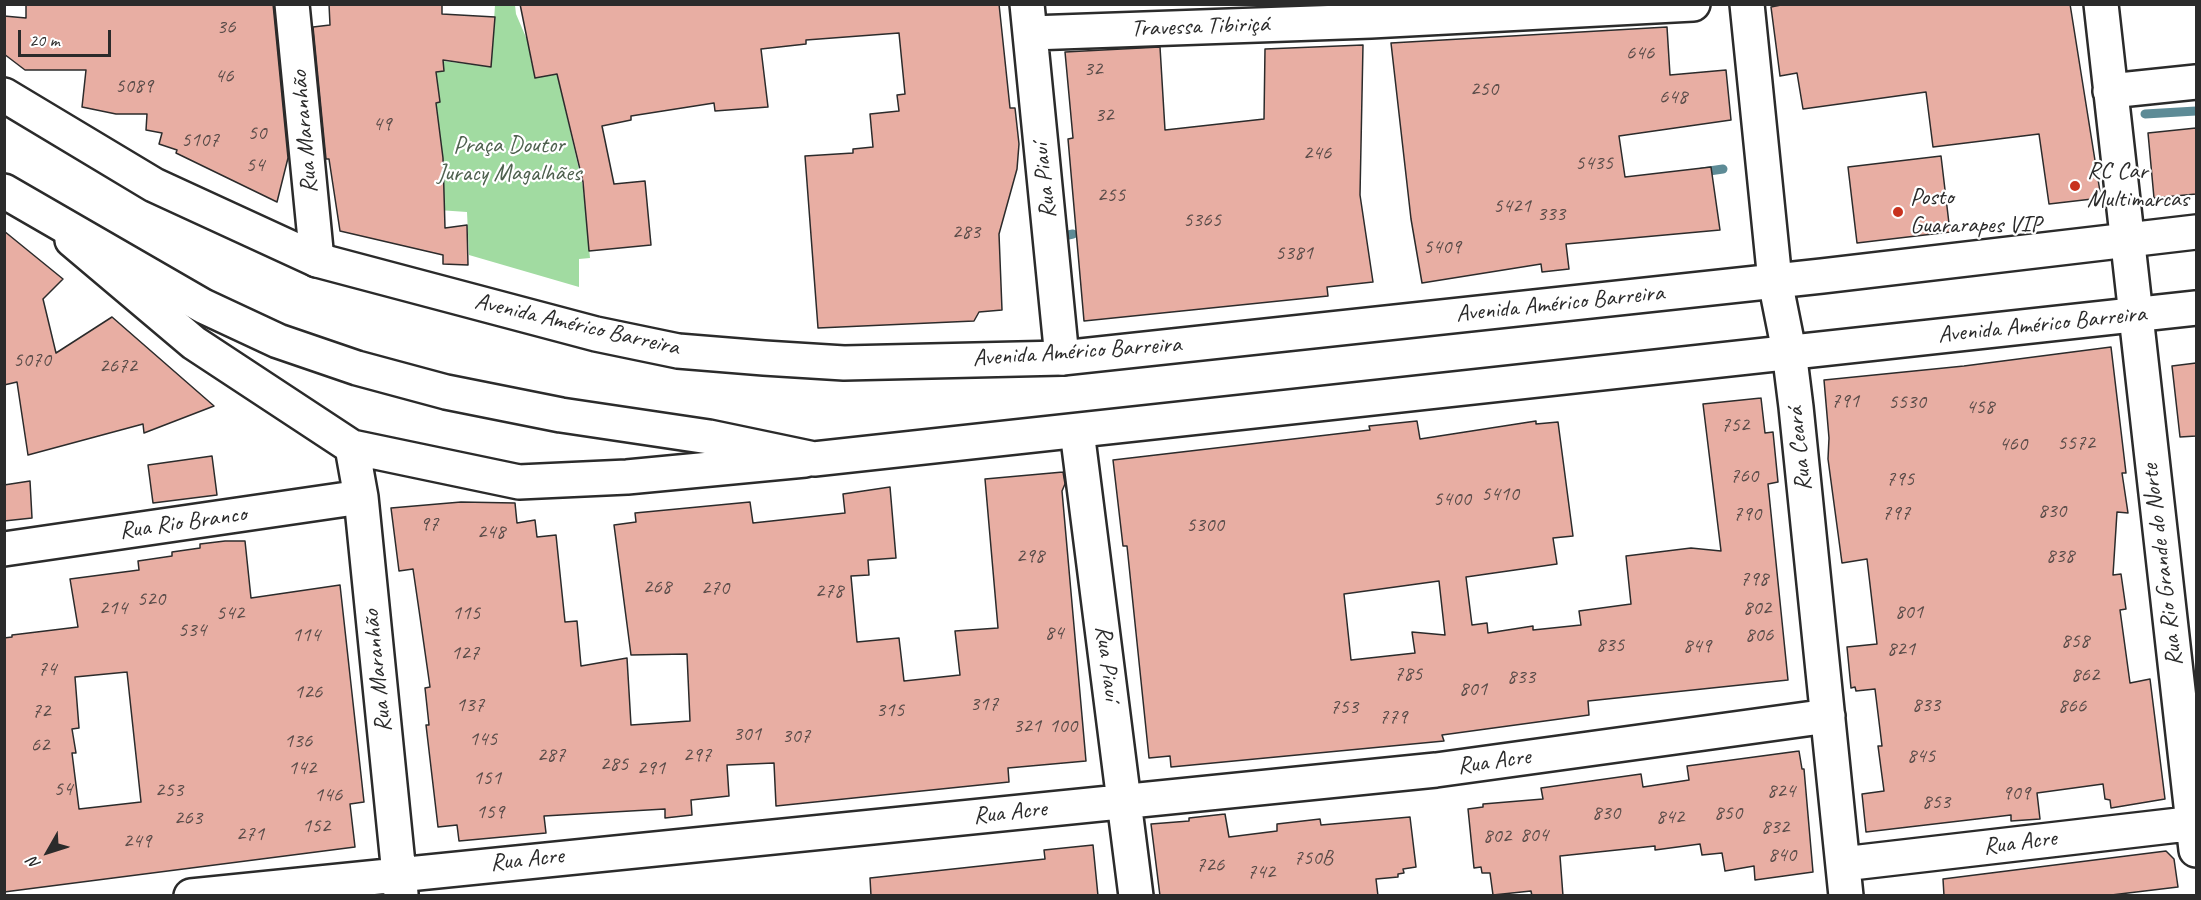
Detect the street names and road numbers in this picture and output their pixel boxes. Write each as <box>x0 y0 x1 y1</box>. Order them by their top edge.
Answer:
street label: Travessa Tibiriçá <box>1130 10 1270 44</box>
street label: Rua Maranhão <box>285 69 325 195</box>
street label: Rua Piauí <box>1027 142 1063 220</box>
street label: Avenida Américo Barreira <box>1455 279 1665 329</box>
street label: Avenida Américo Barreira <box>472 287 682 363</box>
street label: Avenida Américo Barreira <box>1937 300 2147 350</box>
street label: Avenida Américo Barreira <box>972 330 1182 374</box>
street label: Rua Ceará <box>1781 406 1819 492</box>
street label: Rua Rio Grande do Norte <box>2136 462 2190 668</box>
street label: Rua Rio Branco <box>118 500 248 546</box>
street label: Rua Maranhão <box>357 608 399 734</box>
street label: Rua Piauí <box>1088 624 1126 702</box>
street label: Rua Acre <box>1456 743 1532 781</box>
street label: Rua Acre <box>972 795 1048 831</box>
street label: Rua Acre <box>1982 824 2058 862</box>
street label: Rua Acre <box>489 842 565 878</box>

